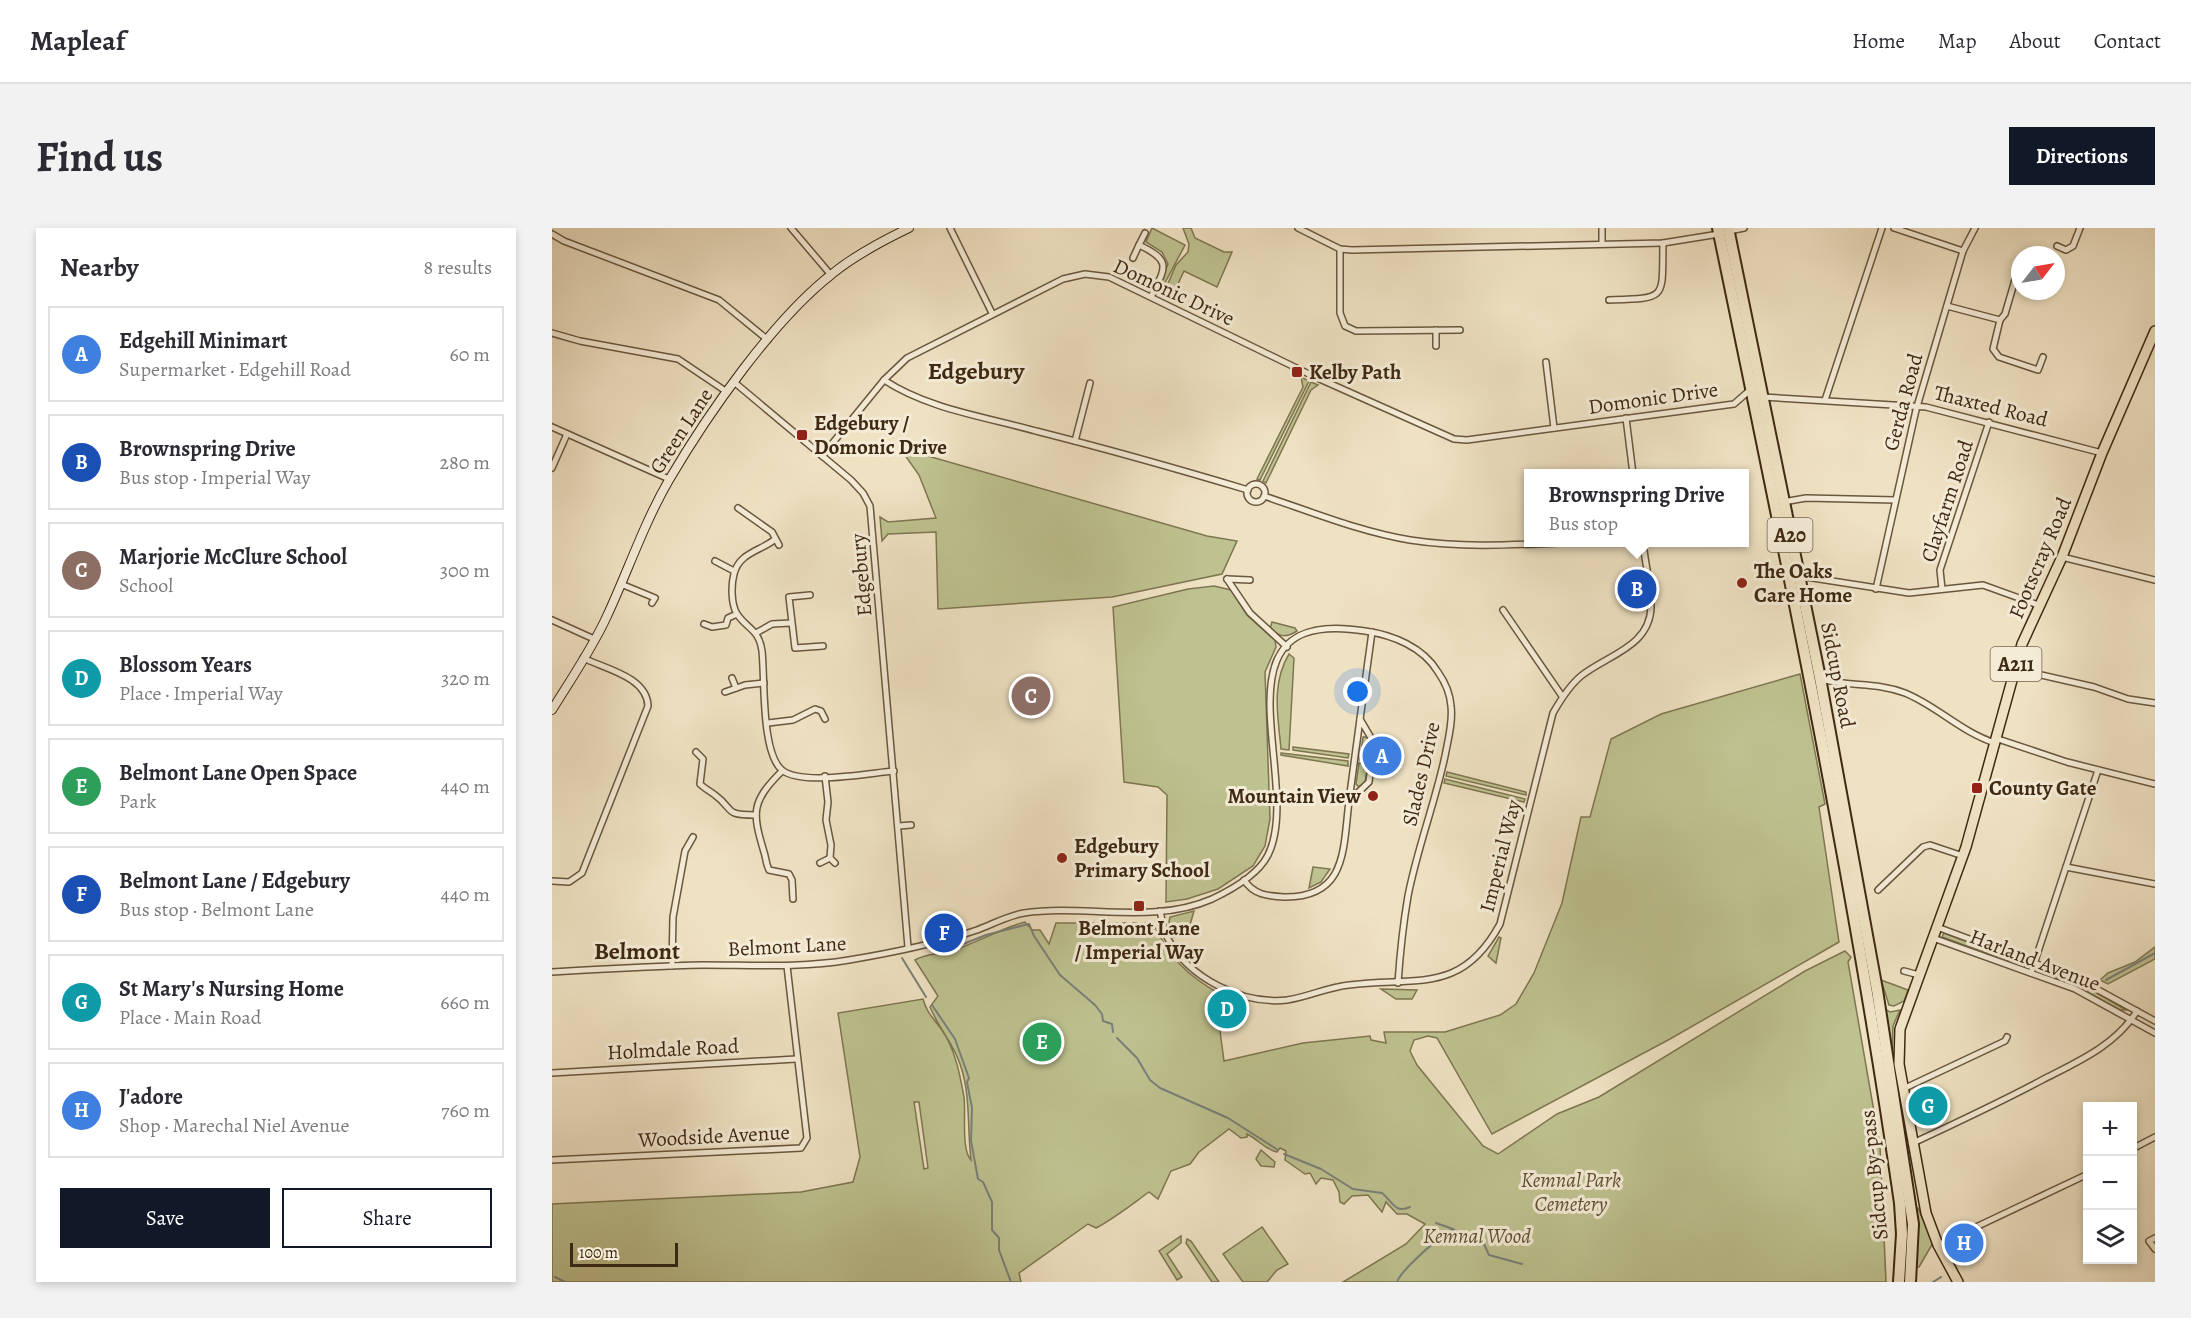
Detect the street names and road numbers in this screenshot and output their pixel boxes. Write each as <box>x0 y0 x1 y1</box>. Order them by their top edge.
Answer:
street label: Domonic Drive <box>1109 252 1239 332</box>
street label: Gerda Road <box>1877 349 1930 454</box>
street label: Domonic Drive <box>1586 375 1720 421</box>
street label: Thaxted Road <box>1931 378 2051 434</box>
street label: Green Lane <box>643 383 719 479</box>
street label: Clayfarm Road <box>1914 436 1980 566</box>
street label: Footscray Road <box>2002 492 2078 623</box>
road number: A20 <box>1768 518 1812 552</box>
street label: Edgebury <box>843 532 879 617</box>
street label: Sidcup Road <box>1814 620 1862 731</box>
road number: A211 <box>1990 647 2042 681</box>
street label: Slades Drive <box>1395 719 1447 829</box>
street label: Imperial Way <box>1473 796 1528 915</box>
street label: Harland Avenue <box>1966 922 2104 998</box>
street label: Belmont Lane <box>727 929 847 963</box>
street label: Holmdale Road <box>606 1032 740 1066</box>
street label: Sidcup By-pass <box>1853 1109 1895 1241</box>
street label: Woodside Avenue <box>636 1118 791 1154</box>

